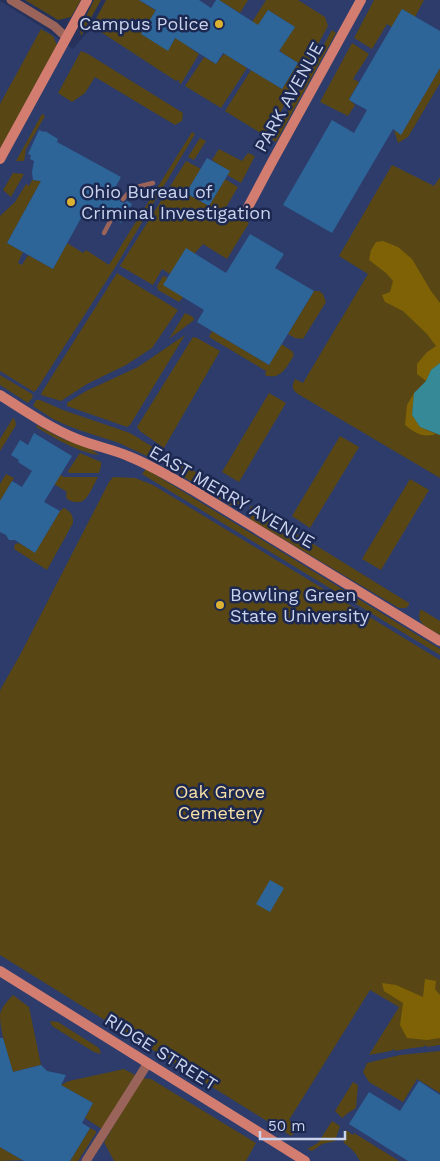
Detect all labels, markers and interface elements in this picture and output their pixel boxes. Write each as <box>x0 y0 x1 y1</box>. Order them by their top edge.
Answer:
place label: Campus Police <box>79 13 209 34</box>
marker: Campus Police <box>213 18 225 30</box>
street label: PARK AVENUE <box>250 38 327 155</box>
place label: Ohio Bureau of Criminal Investigation <box>81 181 271 223</box>
marker: Ohio Bureau of Criminal Investigation <box>65 196 77 208</box>
street label: EAST MERRY AVENUE <box>146 441 319 553</box>
place label: Bowling Green State University <box>230 584 370 626</box>
marker: Bowling Green State University <box>214 599 226 611</box>
park label: Oak Grove Cemetery <box>175 781 265 823</box>
street label: RIDGE STREET <box>101 1009 221 1095</box>
scale bar <box>260 1108 345 1140</box>
text: 50 m <box>268 1117 305 1135</box>

